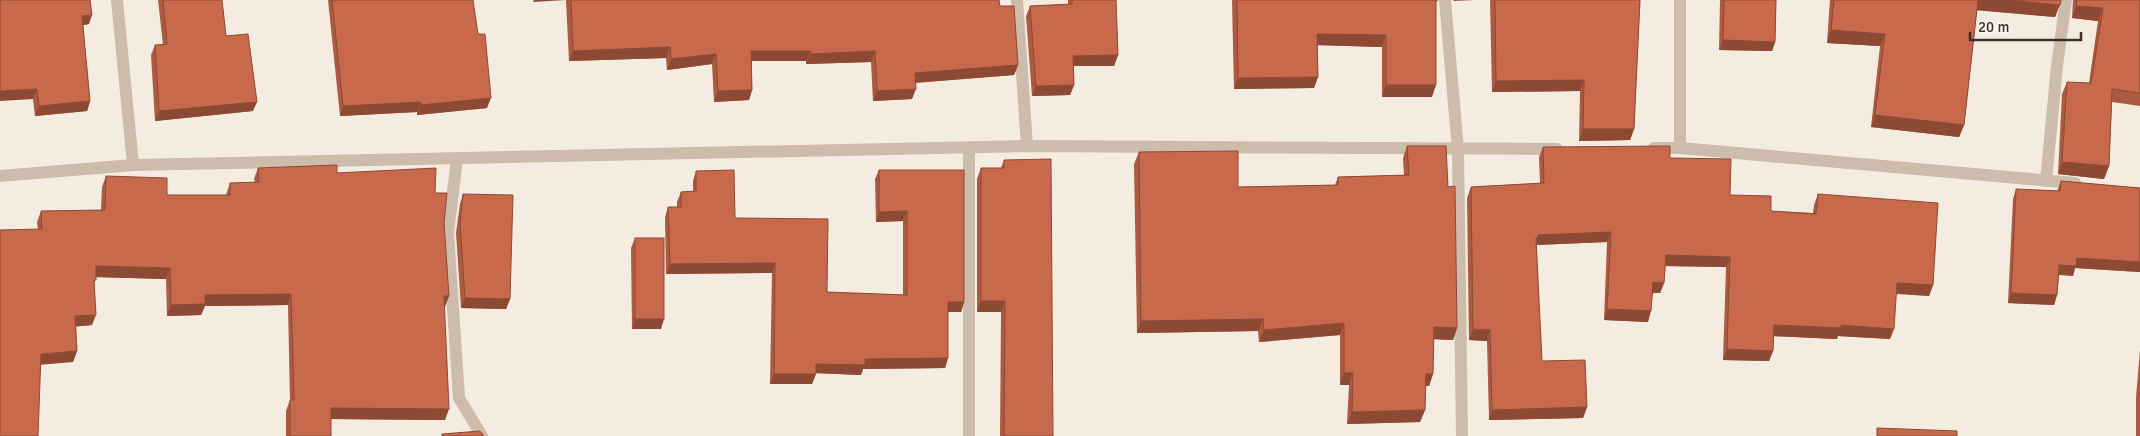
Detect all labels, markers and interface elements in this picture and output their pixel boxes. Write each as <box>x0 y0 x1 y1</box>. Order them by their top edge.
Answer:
scale bar <box>1970 10 2081 42</box>
text: 20 m <box>1978 18 2009 36</box>

